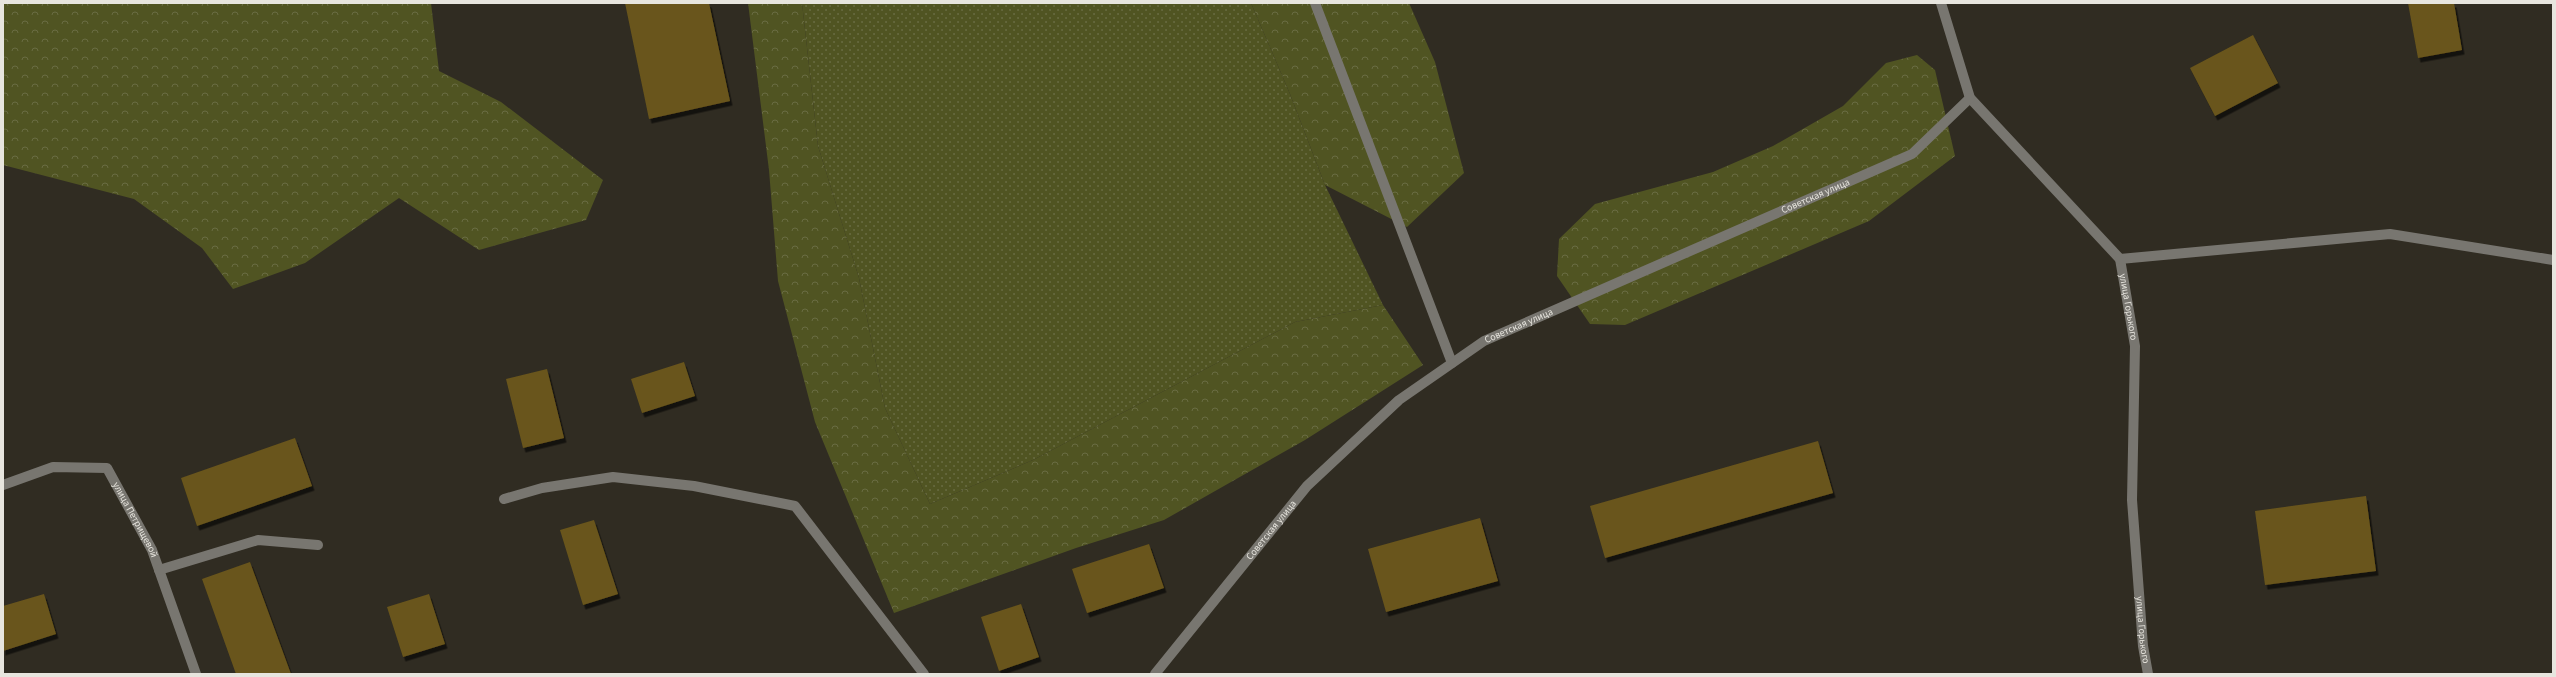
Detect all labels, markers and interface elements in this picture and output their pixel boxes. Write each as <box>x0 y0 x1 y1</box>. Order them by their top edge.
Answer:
street label: Советская улица <box>1779 175 1852 217</box>
street label: улица Горького <box>2116 273 2141 341</box>
street label: Советская улица <box>1482 305 1555 347</box>
street label: улица Петрищевой <box>109 479 161 559</box>
street label: Советская улица <box>1243 497 1300 563</box>
street label: улица Горького <box>2132 596 2153 665</box>

